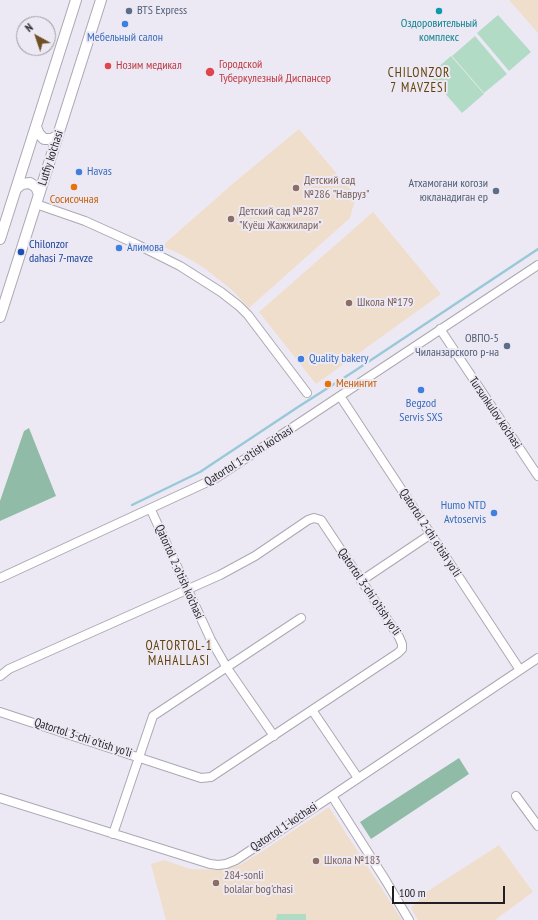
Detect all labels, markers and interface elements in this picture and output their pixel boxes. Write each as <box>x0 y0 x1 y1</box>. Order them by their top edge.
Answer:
place label: BTS Express <box>137 4 187 18</box>
marker: BTS Express <box>124 6 134 16</box>
marker: Оздоровительный комплекс <box>434 6 444 16</box>
north arrow <box>16 16 56 56</box>
place label: Оздоровительный комплекс <box>401 17 477 45</box>
marker: Мебельный салон <box>120 19 130 29</box>
text: N <box>22 20 36 35</box>
place label: Мебельный салон <box>87 31 163 45</box>
place label: Городской Туберкулезный Диспансер <box>219 58 331 86</box>
place label: Нозим медикал <box>116 59 182 73</box>
marker: Нозим медикал <box>103 61 113 71</box>
district label: CHILONZOR 7 MAVZESI <box>388 65 450 96</box>
marker: Городской Туберкулезный Диспансер <box>204 66 216 78</box>
street label: Lutfiy ko'chasi <box>35 129 67 187</box>
place label: Havas <box>87 165 112 179</box>
marker: Havas <box>74 167 84 177</box>
place label: Детский сад №286 "Навруз" <box>304 174 369 202</box>
place label: Атхамогани когози юкланадиган ер <box>408 177 488 205</box>
marker: Сосисочная <box>69 182 79 192</box>
marker: Детский сад №286 "Навруз" <box>291 183 301 193</box>
marker: Атхамогани когози юкланадиган ер <box>491 186 501 196</box>
place label: Сосисочная <box>50 193 98 207</box>
place label: Детский сад №287 "Куёш Жажжилари" <box>239 205 322 233</box>
marker: Детский сад №287 "Куёш Жажжилари" <box>226 214 236 224</box>
place label: Chilonzor dahasi 7-mavze <box>29 238 93 266</box>
place label: Алимова <box>127 241 164 255</box>
marker: Алимова <box>114 243 124 253</box>
marker: Chilonzor dahasi 7-mavze <box>16 247 26 257</box>
place label: Школа №179 <box>357 296 413 310</box>
marker: Школа №179 <box>344 298 354 308</box>
place label: ОВПО-5 Чиланзарского р-на <box>415 332 499 360</box>
marker: ОВПО-5 Чиланзарского р-на <box>502 341 512 351</box>
place label: Quality bakery <box>309 352 369 366</box>
marker: Quality bakery <box>296 354 306 364</box>
street label: Tursunkulov ko'chasi <box>466 374 524 452</box>
place label: Менингит <box>336 377 377 391</box>
marker: Менингит <box>323 379 333 389</box>
marker: Begzod Servis SXS <box>416 385 426 395</box>
place label: Begzod Servis SXS <box>399 397 443 425</box>
street label: Qatortol 1-o'tish ko'chasi <box>202 423 296 489</box>
street label: Qatortol 2-chi o'tish yo'li <box>396 486 464 580</box>
place label: Humo NTD Avtoservis <box>441 499 486 527</box>
marker: Humo NTD Avtoservis <box>489 508 499 518</box>
street label: Qatortol 2-o'tish ko'chasi <box>152 523 206 621</box>
street label: Qatortol 3-chi o'tish yo'li <box>335 546 403 638</box>
district label: QATORTOL-1 MAHALLASI <box>145 638 213 669</box>
street label: Qatortol 3-chi o'tish yo'li <box>32 715 134 761</box>
street label: Qatortol 1-ko'chasi <box>248 799 320 855</box>
place label: Школа №183 <box>324 854 380 868</box>
marker: Школа №183 <box>311 856 321 866</box>
place label: 284-sonli bolalar bog'chasi <box>224 869 293 897</box>
marker: 284-sonli bolalar bog'chasi <box>211 878 221 888</box>
scale bar <box>394 878 507 904</box>
text: 100 m <box>399 885 426 900</box>

